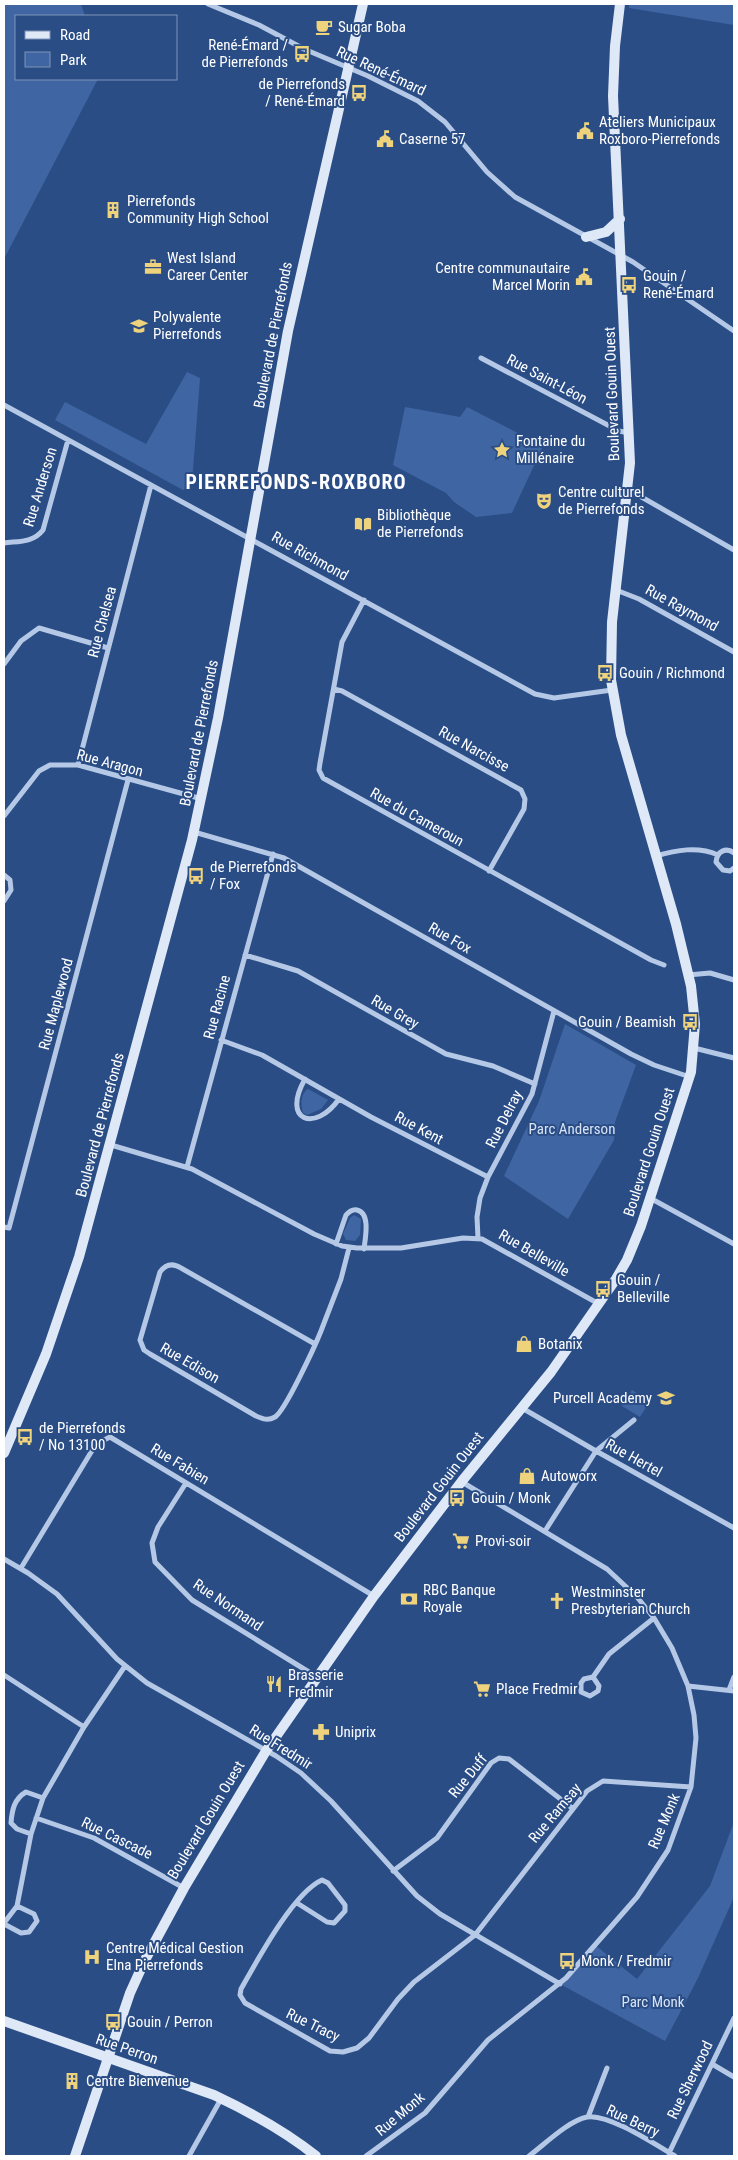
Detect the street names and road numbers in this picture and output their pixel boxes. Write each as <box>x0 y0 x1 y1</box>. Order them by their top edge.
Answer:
street label: Rue René-Émard <box>333 42 429 100</box>
street label: Boulevard de Pierrefonds <box>250 260 296 410</box>
street label: Boulevard Gouin Ouest <box>601 326 623 462</box>
street label: Rue Saint-Léon <box>504 350 590 408</box>
street label: Rue Anderson <box>19 445 61 529</box>
street label: Rue Richmond <box>269 528 351 584</box>
street label: Rue Raymond <box>642 581 722 635</box>
street label: Rue Chelsea <box>84 584 120 660</box>
street label: Boulevard de Pierrefonds <box>176 658 222 808</box>
street label: Rue Narcisse <box>436 722 512 776</box>
street label: Rue Aragon <box>75 746 145 780</box>
street label: Rue du Cameroun <box>367 784 467 850</box>
street label: Rue Fox <box>425 919 475 958</box>
street label: Rue Maplewood <box>35 956 77 1052</box>
street label: Rue Racine <box>200 973 234 1041</box>
street label: Rue Grey <box>368 991 422 1033</box>
street label: Boulevard de Pierrefonds <box>72 1051 128 1199</box>
street label: Boulevard Gouin Ouest <box>620 1085 678 1219</box>
street label: Rue Delray <box>482 1087 526 1151</box>
street label: Rue Kent <box>392 1108 446 1148</box>
street label: Rue Belleville <box>496 1226 572 1280</box>
street label: Rue Edison <box>157 1339 223 1387</box>
street label: Boulevard Gouin Ouest <box>390 1428 488 1546</box>
street label: Rue Hertel <box>603 1435 665 1481</box>
street label: Rue Fabien <box>148 1440 212 1488</box>
street label: Rue Normand <box>190 1575 266 1635</box>
street label: Rue Fredmir <box>246 1721 316 1774</box>
street label: Rue Duff <box>445 1750 491 1801</box>
street label: Boulevard Gouin Ouest <box>164 1758 248 1882</box>
street label: Rue Ramsay <box>525 1780 585 1846</box>
street label: Rue Monk <box>644 1790 684 1851</box>
street label: Rue Cascade <box>79 1813 155 1863</box>
street label: Rue Tracy <box>283 2004 343 2046</box>
street label: Rue Perron <box>93 2030 161 2068</box>
street label: Rue Sherwood <box>663 2038 717 2122</box>
street label: Rue Monk <box>372 2088 428 2140</box>
street label: Rue Berry <box>604 2101 662 2141</box>

